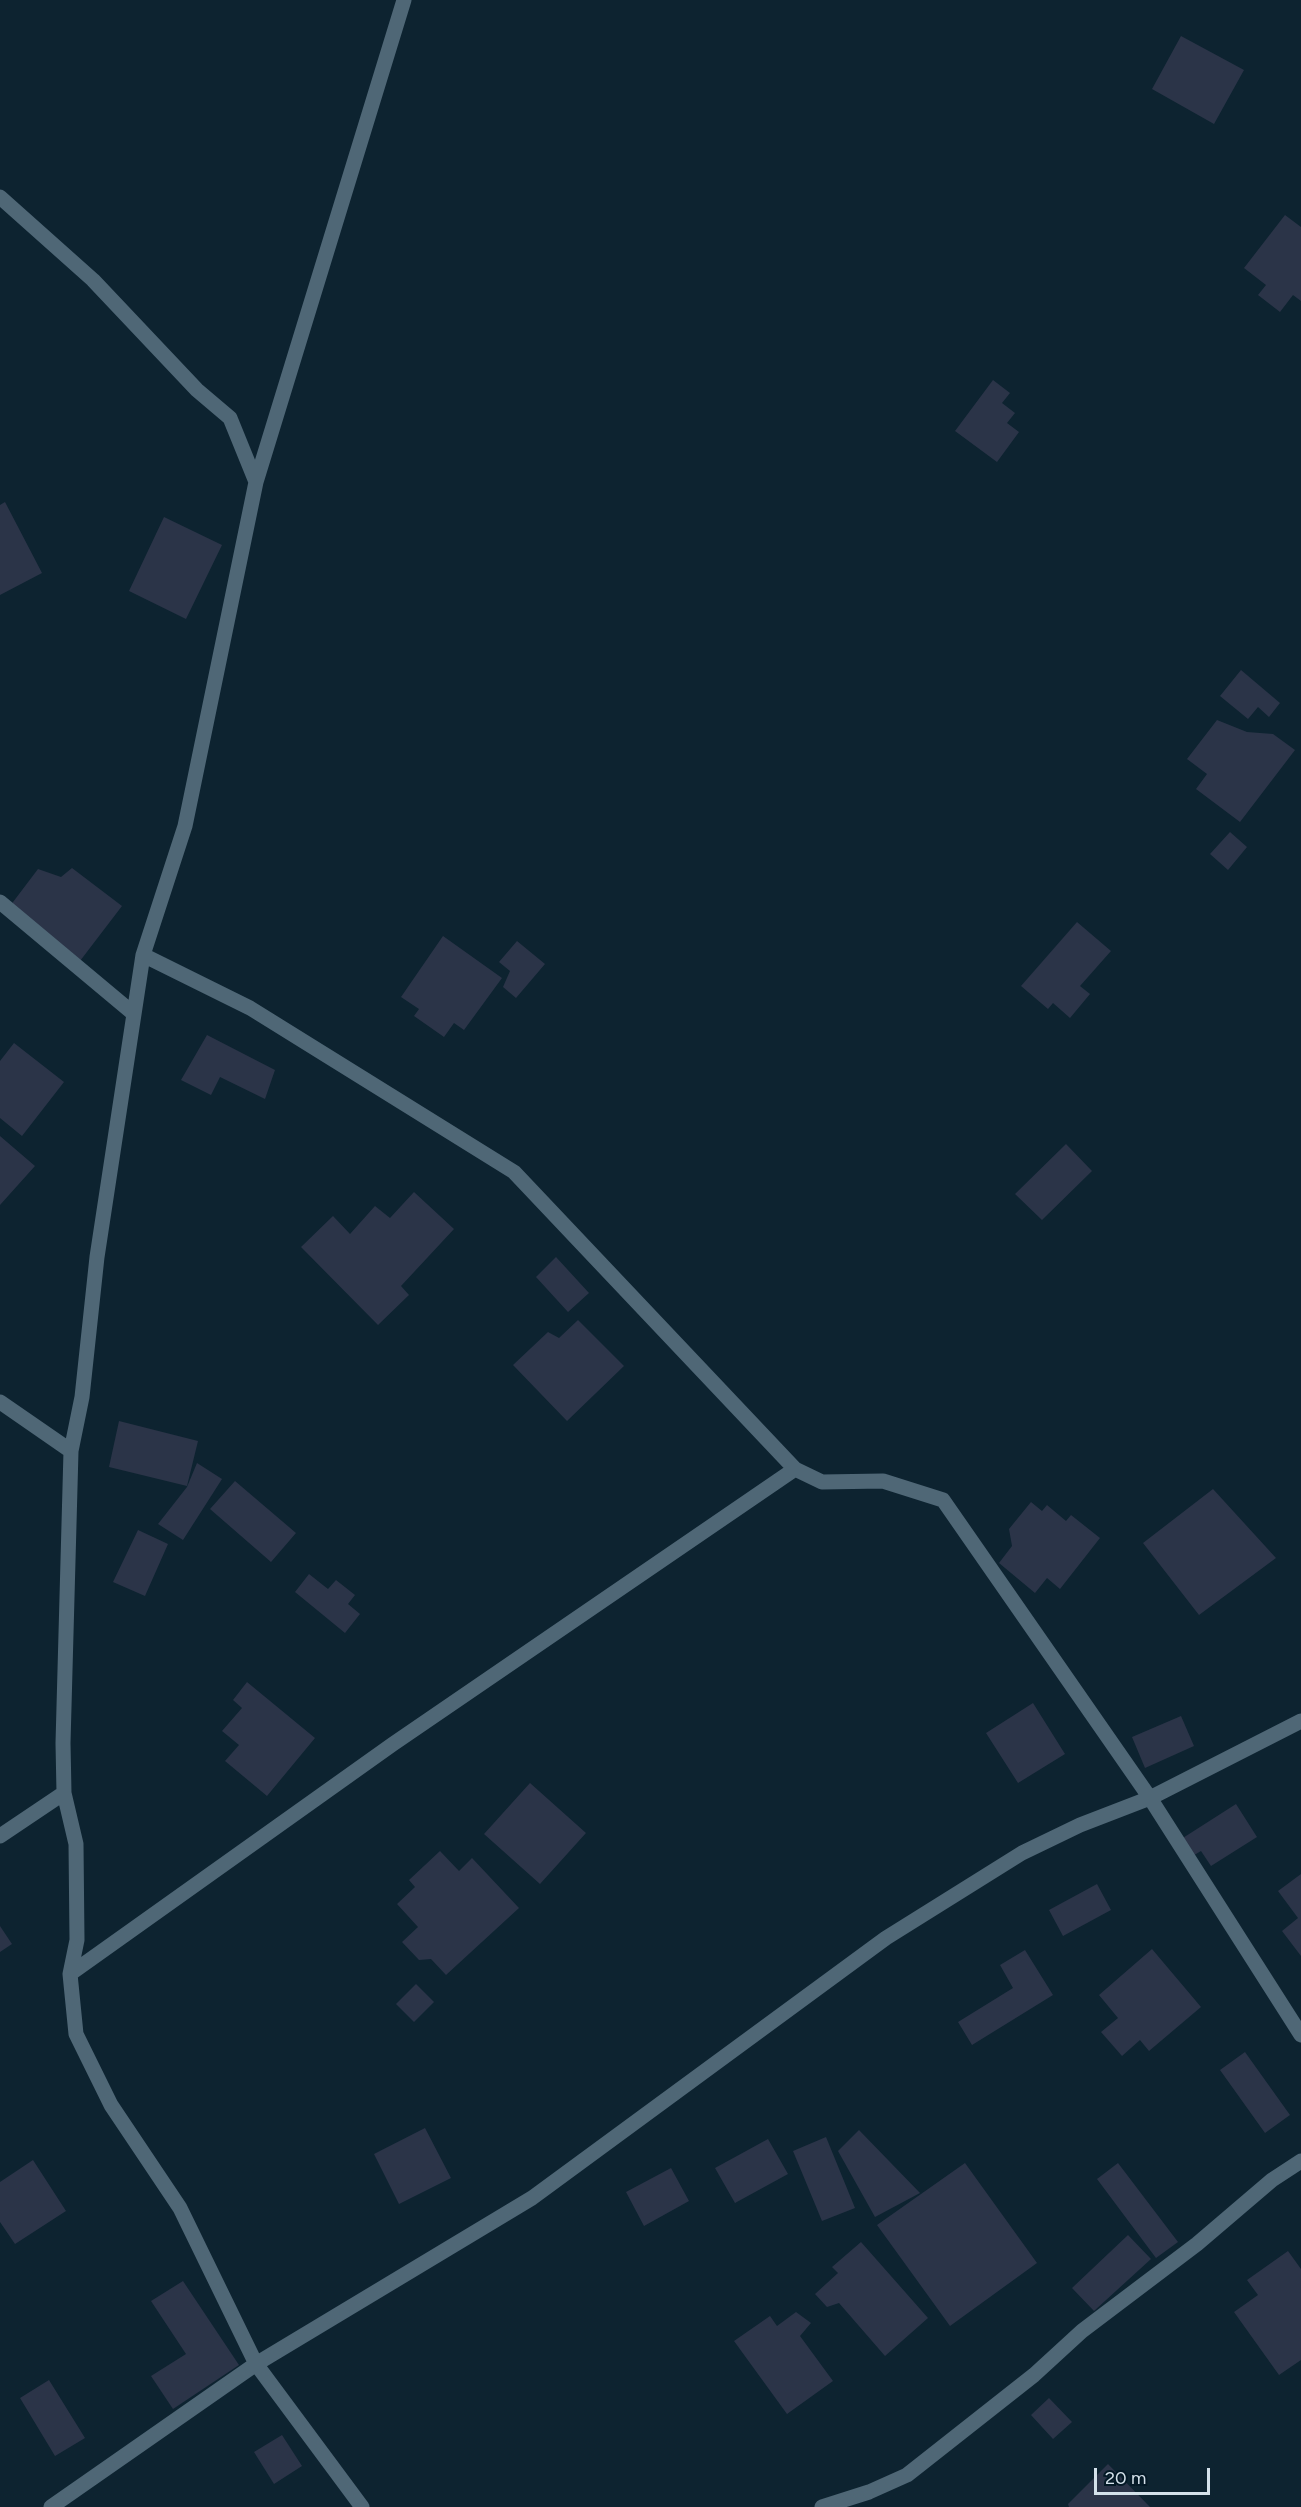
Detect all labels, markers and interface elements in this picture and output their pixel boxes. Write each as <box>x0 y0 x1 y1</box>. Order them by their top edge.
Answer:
scale bar <box>1097 2456 1212 2494</box>
text: 20 m <box>1105 2467 1146 2489</box>

